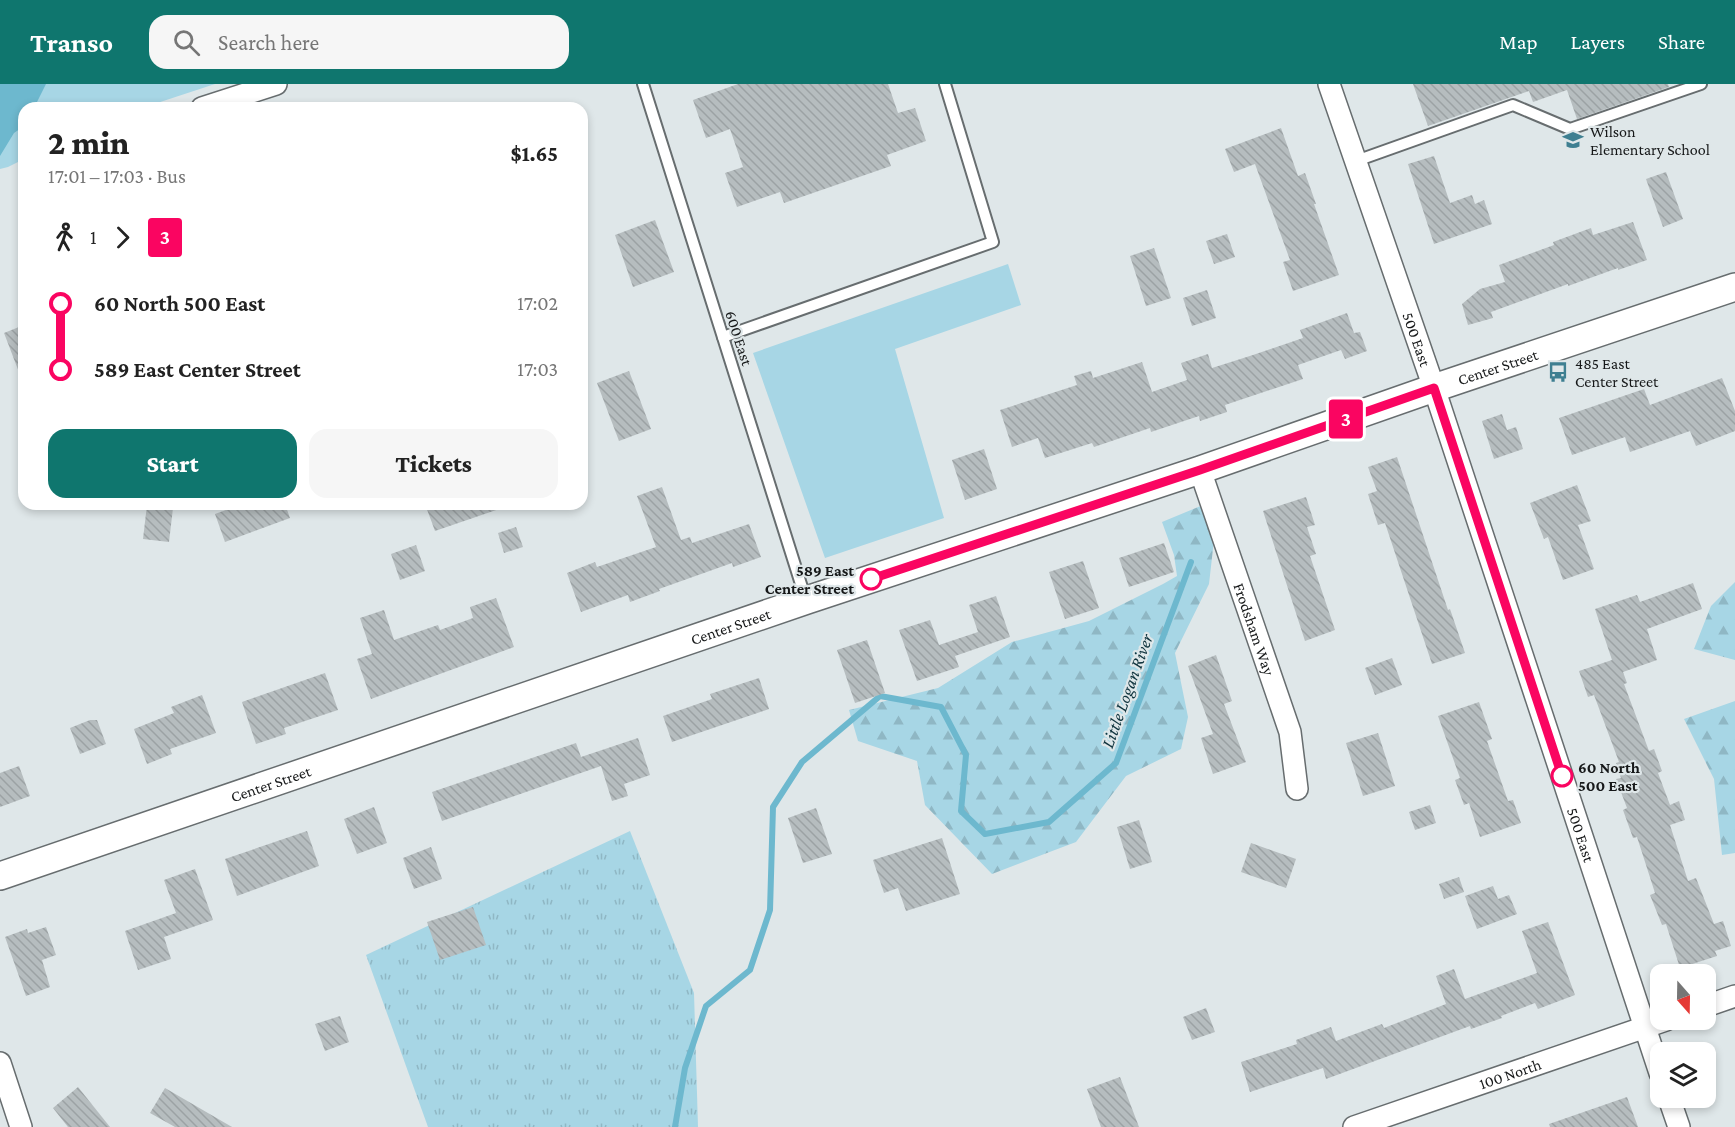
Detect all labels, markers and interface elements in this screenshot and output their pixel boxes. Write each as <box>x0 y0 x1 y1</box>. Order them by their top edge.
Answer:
search box <box>149 15 569 69</box>
icon: search <box>170 26 203 59</box>
text: Transo <box>30 27 113 58</box>
text: Search here <box>218 30 319 55</box>
text: Map <box>1499 30 1538 54</box>
text: Layers <box>1571 30 1625 54</box>
text: Share <box>1658 30 1705 54</box>
place label: Wilson Elementary School <box>1590 123 1710 159</box>
text: 2 min <box>48 124 130 161</box>
school or university icon: Wilson Elementary School <box>1561 128 1585 152</box>
text: $1.65 <box>510 141 558 166</box>
text: 17:01 – 17:03 · Bus <box>48 165 186 187</box>
icon: walk <box>48 221 81 254</box>
icon: forward <box>106 221 139 254</box>
text: 3 <box>160 225 170 249</box>
text: 1 <box>90 226 97 248</box>
text: 60 North 500 East <box>94 291 265 316</box>
text: 17:02 <box>517 292 558 314</box>
street label: 600 East <box>722 308 756 368</box>
street label: 500 East <box>1400 310 1435 369</box>
street label: Center Street <box>1455 345 1541 388</box>
place label: 485 East Center Street <box>1575 355 1659 390</box>
text: 589 East Center Street <box>94 357 301 382</box>
text: 17:03 <box>517 358 558 380</box>
bus stop icon: 485 East Center Street <box>1546 360 1570 384</box>
line badge: 3 <box>1326 400 1366 438</box>
text: 3 <box>1341 407 1351 431</box>
button: Start <box>48 429 297 498</box>
button: Tickets <box>309 429 558 498</box>
place label: 589 East Center Street <box>765 562 854 597</box>
marker: 589 East Center Street <box>860 568 882 590</box>
street label: Frodsham Way <box>1231 581 1278 678</box>
street label: Center Street <box>688 604 773 648</box>
water label: Little Logan River <box>1097 631 1157 751</box>
place label: 60 North 500 East <box>1578 759 1640 794</box>
street label: Center Street <box>228 762 313 805</box>
marker: 60 North 500 East <box>1551 765 1573 787</box>
street label: 500 East <box>1564 805 1598 865</box>
north arrow <box>1650 964 1716 1030</box>
map controls <box>1650 964 1716 1108</box>
button: layers <box>1650 1042 1716 1108</box>
street label: 100 North <box>1477 1055 1544 1092</box>

